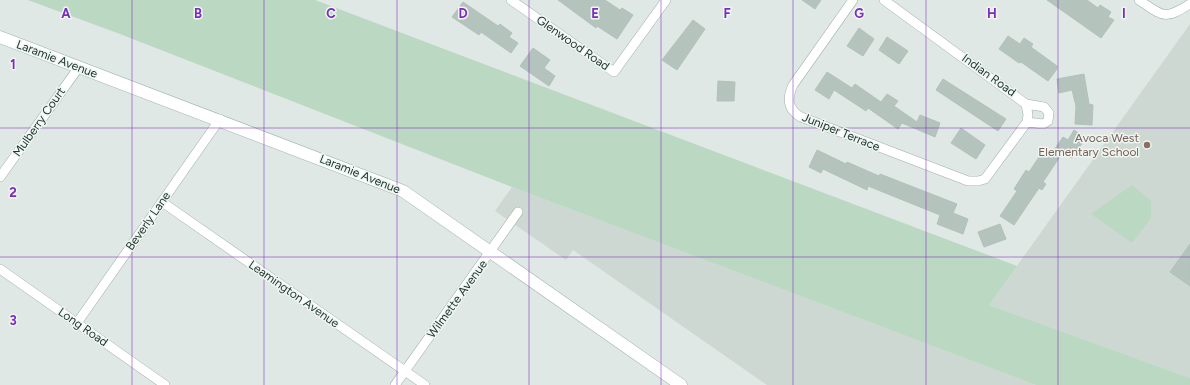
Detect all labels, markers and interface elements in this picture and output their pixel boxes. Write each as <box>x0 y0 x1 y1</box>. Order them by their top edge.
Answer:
text: A <box>61 6 71 21</box>
text: B <box>194 6 202 21</box>
text: C <box>326 6 336 21</box>
text: D <box>458 6 468 21</box>
text: E <box>591 6 599 21</box>
text: F <box>723 6 731 21</box>
text: G <box>854 6 864 21</box>
text: H <box>987 6 997 21</box>
text: I <box>1122 6 1126 21</box>
street label: Glenwood Road <box>534 13 612 73</box>
street label: Laramie Avenue <box>15 37 100 81</box>
street label: Indian Road <box>959 51 1019 99</box>
text: 1 <box>10 57 16 72</box>
street label: Mulberry Court <box>10 84 68 159</box>
street label: Juniper Terrace <box>800 110 882 154</box>
place label: Avoca West Elementary School <box>1038 131 1139 159</box>
marker: Avoca West Elementary School <box>1142 140 1152 150</box>
street label: Laramie Avenue <box>318 151 403 197</box>
text: 2 <box>9 185 17 200</box>
street label: Beverly Lane <box>123 189 173 253</box>
street label: Leamington Avenue <box>246 257 342 331</box>
street label: Wilmette Avenue <box>424 257 490 341</box>
street label: Long Road <box>55 305 111 349</box>
text: 3 <box>9 313 17 328</box>

